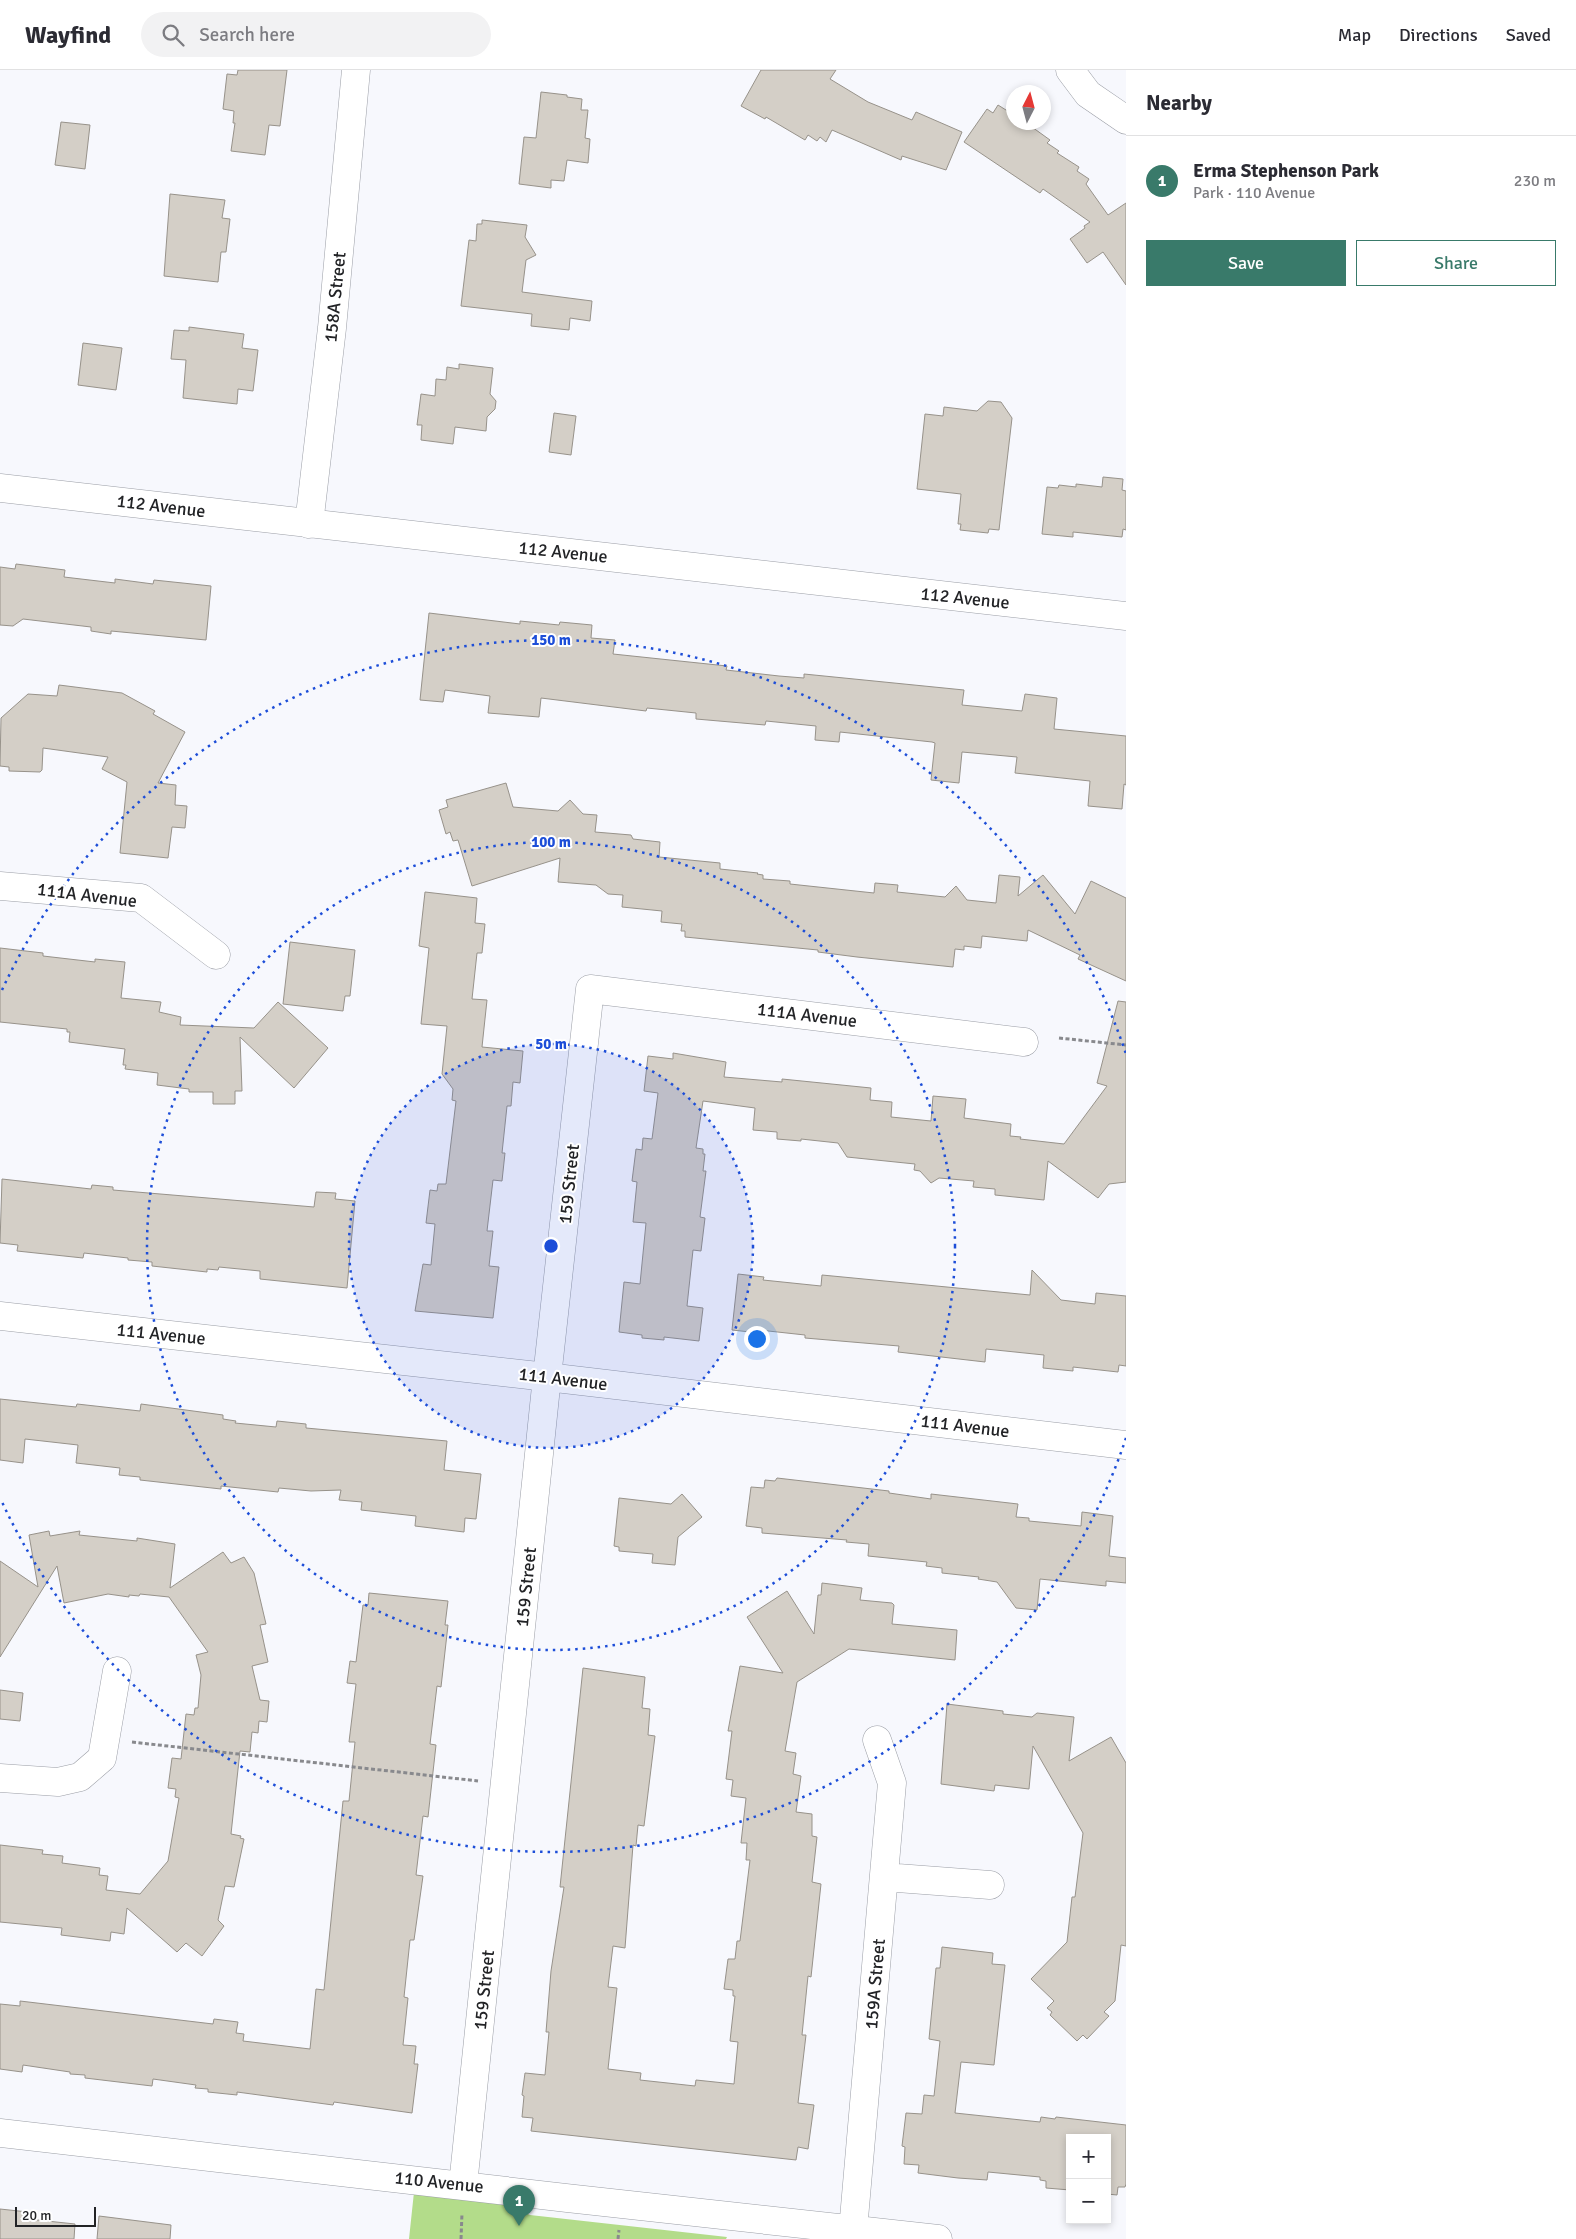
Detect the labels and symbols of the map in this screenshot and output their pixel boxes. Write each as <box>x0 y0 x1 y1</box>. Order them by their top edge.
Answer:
north arrow <box>1006 85 1051 130</box>
street label: 158A Street <box>319 251 351 343</box>
street label: 112 Avenue <box>115 490 207 522</box>
street label: 112 Avenue <box>517 536 609 568</box>
street label: 112 Avenue <box>919 582 1011 614</box>
text: 150 m <box>531 631 571 649</box>
text: 100 m <box>531 833 571 851</box>
street label: 111A Avenue <box>36 878 138 912</box>
street label: 111A Avenue <box>756 998 858 1032</box>
text: 50 m <box>535 1035 567 1053</box>
street label: 159 Street <box>554 1143 584 1225</box>
centre of rings <box>542 1237 560 1255</box>
street label: 111 Avenue <box>115 1318 207 1350</box>
your location <box>744 1326 770 1352</box>
street label: 111 Avenue <box>517 1363 609 1395</box>
street label: 111 Avenue <box>919 1410 1011 1442</box>
street label: 159 Street <box>511 1546 541 1628</box>
street label: 159A Street <box>860 1938 890 2030</box>
street label: 159 Street <box>469 1949 499 2031</box>
street label: 110 Avenue <box>393 2166 485 2198</box>
pin: 1 <box>503 2185 535 2226</box>
scale bar <box>15 2204 96 2227</box>

